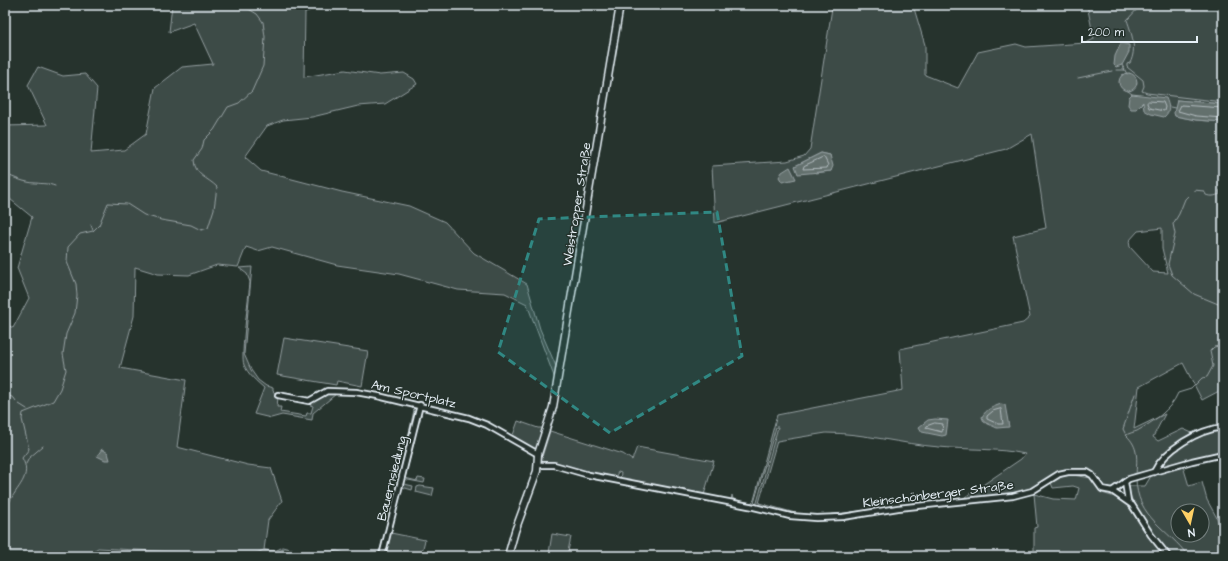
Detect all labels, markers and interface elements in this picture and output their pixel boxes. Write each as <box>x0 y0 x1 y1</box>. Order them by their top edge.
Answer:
scale bar <box>1082 18 1197 44</box>
text: 200 m <box>1088 24 1125 41</box>
street label: Weistropper Straße <box>558 141 596 267</box>
street label: Am Sportplatz <box>370 375 459 413</box>
street label: Bauernsiedlung <box>373 433 412 523</box>
street label: Kleinschönberger Straße <box>862 476 1015 513</box>
north arrow <box>1170 503 1210 543</box>
text: N <box>1187 524 1196 540</box>

